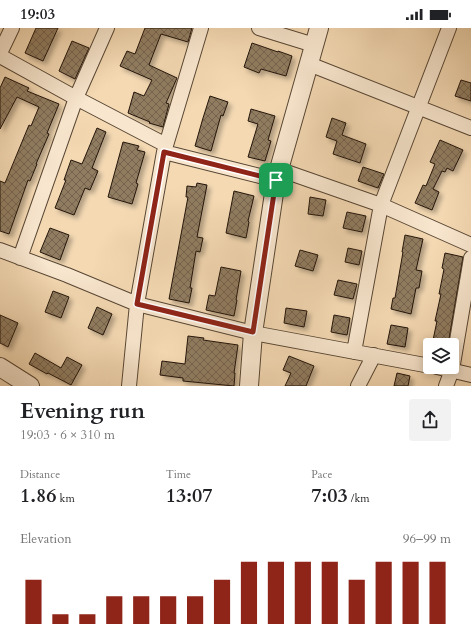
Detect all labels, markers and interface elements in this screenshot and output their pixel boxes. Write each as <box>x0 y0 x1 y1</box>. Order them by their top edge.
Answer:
text: 19:03 <box>20 4 55 24</box>
pin <box>259 163 293 197</box>
icon: arrive <box>265 169 287 191</box>
map controls <box>423 338 459 374</box>
button: layers <box>423 338 459 374</box>
text: Evening run <box>20 396 145 426</box>
button: share <box>409 399 451 441</box>
text: 19:03 · 6 × 310 m <box>20 426 115 444</box>
text: Distance <box>20 467 60 482</box>
text: Time <box>166 467 191 482</box>
text: Pace <box>311 467 333 482</box>
text: 1.86 <box>20 482 57 509</box>
text: 13:07 <box>166 482 212 509</box>
text: 7:03 <box>311 482 348 509</box>
text: km <box>57 491 75 506</box>
text: /km <box>348 491 370 506</box>
text: Elevation <box>20 530 72 548</box>
text: 96–99 m <box>403 530 451 548</box>

